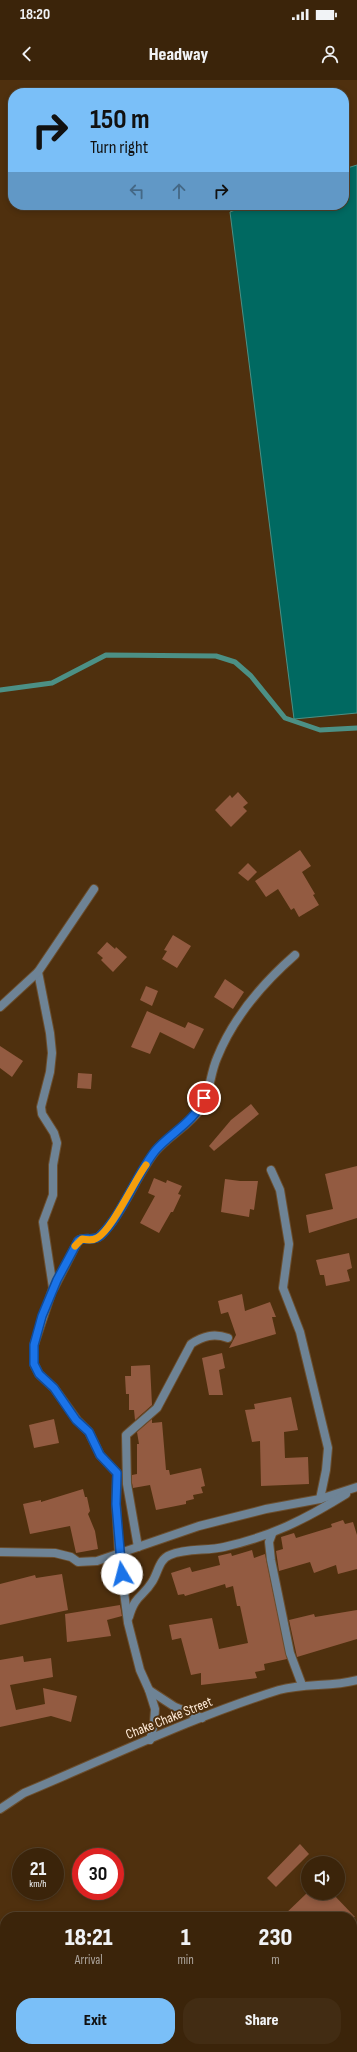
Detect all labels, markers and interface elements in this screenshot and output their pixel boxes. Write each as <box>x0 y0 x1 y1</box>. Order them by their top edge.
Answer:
text: 18:20 <box>20 5 50 24</box>
icon: back <box>16 43 38 65</box>
icon: person <box>319 43 341 65</box>
text: Headway <box>149 44 208 65</box>
text: 150 m <box>90 103 150 136</box>
icon: right <box>24 104 76 156</box>
text: Turn right <box>90 137 148 158</box>
icon: left <box>126 180 148 202</box>
icon: ahead <box>168 180 190 202</box>
icon: right <box>210 180 232 202</box>
pin <box>187 1081 221 1115</box>
icon: arrive <box>193 1087 215 1109</box>
position arrow <box>101 1553 143 1595</box>
street label: Chake Chake Street <box>123 1693 215 1743</box>
speed limit sign: 30 <box>72 1848 124 1900</box>
map controls <box>301 1856 345 1900</box>
button: sound <box>301 1856 345 1900</box>
text: 21 <box>30 1857 46 1881</box>
text: km/h <box>29 1878 47 1890</box>
text: 18:21 <box>65 1923 113 1952</box>
text: 1 <box>181 1923 191 1952</box>
text: 230 <box>259 1923 292 1952</box>
text: Arrival <box>75 1952 103 1968</box>
text: min <box>177 1952 194 1968</box>
text: m <box>271 1952 280 1968</box>
button: Exit <box>16 1998 175 2044</box>
button: Share <box>183 1998 341 2044</box>

